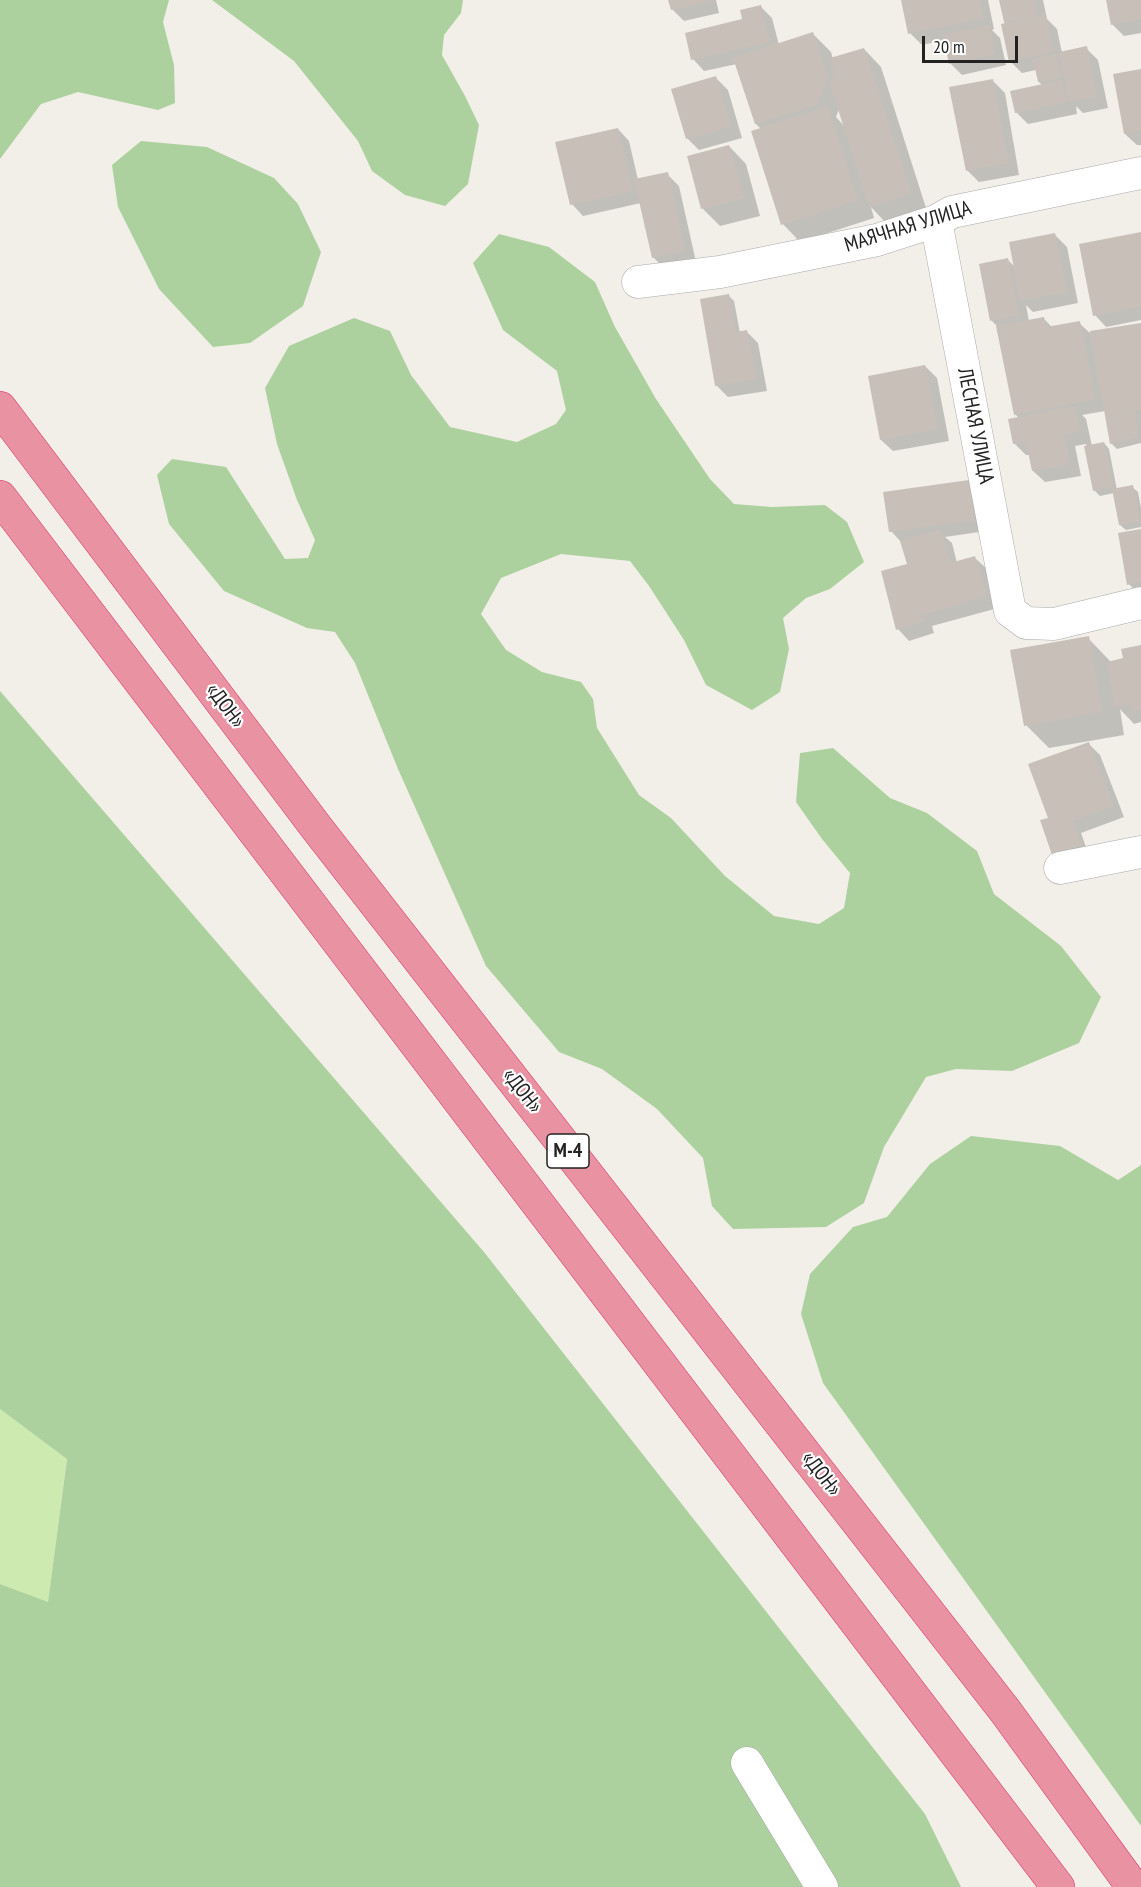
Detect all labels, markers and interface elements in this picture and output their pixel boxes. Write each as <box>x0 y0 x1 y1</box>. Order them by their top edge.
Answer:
scale bar <box>925 24 1021 62</box>
text: 20 m <box>933 35 965 58</box>
street label: МАЯЧНАЯ УЛИЦА <box>842 196 974 258</box>
street label: ЛЕСНАЯ УЛИЦА <box>951 366 999 486</box>
street label: «ДОН» <box>200 678 250 734</box>
street label: «ДОН» <box>497 1064 547 1118</box>
road number: М-4 <box>547 1134 589 1168</box>
street label: «ДОН» <box>796 1447 846 1501</box>

